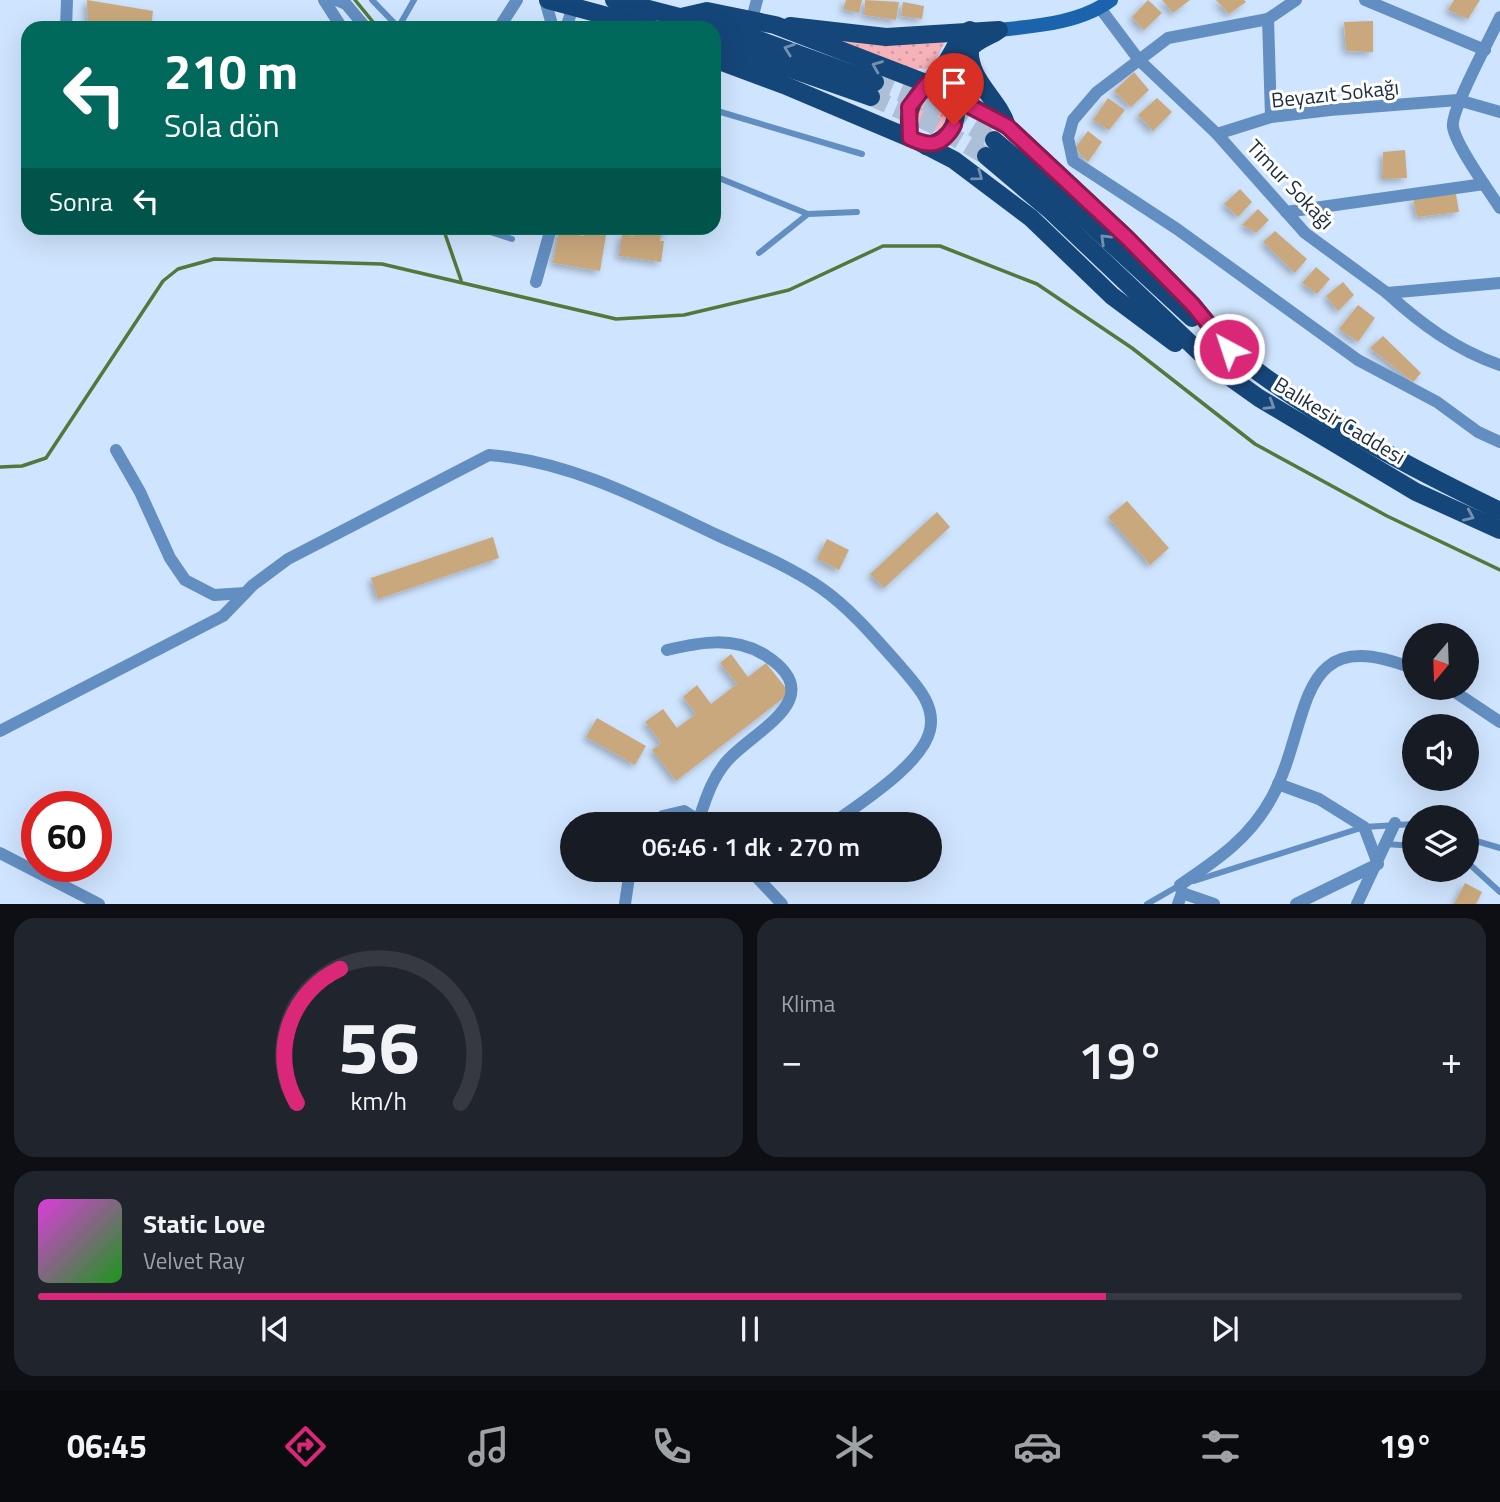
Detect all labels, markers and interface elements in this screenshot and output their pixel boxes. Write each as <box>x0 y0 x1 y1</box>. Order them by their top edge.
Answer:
text: 210 m <box>164 33 298 108</box>
one-way arrow <box>783 43 795 57</box>
icon: left <box>49 49 140 140</box>
pin <box>924 53 984 125</box>
one-way arrow <box>871 60 883 74</box>
icon: arrive <box>935 64 973 102</box>
street label: Beyazıt Sokağı <box>1269 70 1401 116</box>
text: Sola dön <box>164 101 280 149</box>
street label: Timur Sokağı <box>1240 132 1342 236</box>
one-way arrow <box>970 168 983 181</box>
text: Sonra <box>49 182 113 221</box>
icon: left <box>127 182 165 220</box>
one-way arrow <box>1100 234 1113 247</box>
position arrow <box>1192 312 1266 386</box>
street label: Balıkesir Caddesi <box>1268 368 1412 472</box>
one-way arrow <box>1262 397 1275 410</box>
one-way arrow <box>1461 508 1474 522</box>
north arrow <box>1402 623 1479 700</box>
map controls <box>1402 623 1479 882</box>
button: sound <box>1402 714 1479 791</box>
speed limit sign: 60 <box>21 791 112 882</box>
button: layers <box>1402 805 1479 882</box>
text: 06:46 · 1 dk · 270 m <box>642 827 860 866</box>
text: Klima <box>781 986 835 1021</box>
text: 56 <box>338 992 419 1102</box>
text: 19° <box>1078 1020 1165 1099</box>
text: − <box>781 1031 802 1089</box>
text: + <box>1441 1031 1462 1089</box>
text: km/h <box>350 1082 407 1120</box>
text: Static Love <box>143 1204 265 1243</box>
text: Velvet Ray <box>143 1243 245 1278</box>
icon: previous <box>256 1310 294 1348</box>
icon: pause <box>731 1310 769 1348</box>
icon: next <box>1206 1310 1244 1348</box>
text: 06:45 <box>67 1422 147 1470</box>
icon: directions <box>281 1422 330 1471</box>
icon: music <box>464 1422 513 1471</box>
icon: phone <box>647 1422 696 1471</box>
icon: climate <box>830 1422 879 1471</box>
icon: car <box>1013 1422 1062 1471</box>
icon: filters <box>1196 1422 1245 1471</box>
text: 19° <box>1379 1422 1433 1470</box>

